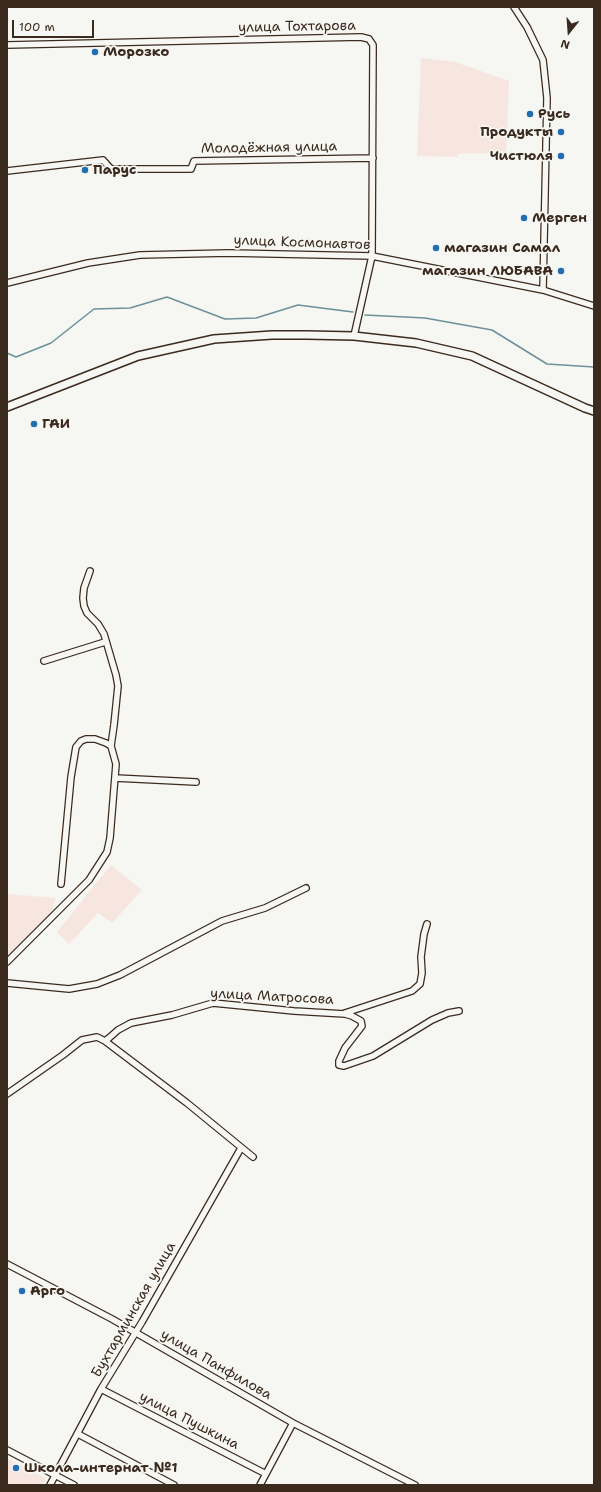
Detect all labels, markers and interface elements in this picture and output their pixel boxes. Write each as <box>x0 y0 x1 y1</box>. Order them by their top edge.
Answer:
scale bar <box>14 12 96 38</box>
north arrow <box>549 12 589 52</box>
street label: улица Тохтарова <box>238 18 356 36</box>
text: 100 m <box>19 19 55 35</box>
text: N <box>559 36 572 52</box>
place label: Морозко <box>103 44 169 60</box>
marker: Морозко <box>90 47 100 57</box>
place label: Русь <box>538 106 570 122</box>
marker: Русь <box>525 109 535 119</box>
place label: Продукты <box>480 124 553 140</box>
marker: Продукты <box>556 127 566 137</box>
street label: Молодёжная улица <box>201 138 337 158</box>
place label: Чистюля <box>490 148 553 164</box>
marker: Чистюля <box>556 151 566 161</box>
place label: Парус <box>93 162 137 178</box>
marker: Парус <box>80 165 90 175</box>
place label: Мерген <box>532 210 587 226</box>
marker: Мерген <box>519 213 529 223</box>
street label: улица Космонавтов <box>233 232 371 254</box>
place label: магазин Самал <box>444 240 560 256</box>
marker: магазин Самал <box>431 243 441 253</box>
place label: магазин ЛЮБАВА <box>422 263 553 279</box>
marker: магазин ЛЮБАВА <box>556 266 566 276</box>
place label: ГАИ <box>42 416 70 432</box>
marker: ГАИ <box>29 419 39 429</box>
street label: улица Матросова <box>210 985 334 1009</box>
street label: Бухтарминская улица <box>88 1239 180 1381</box>
place label: Арго <box>30 1283 65 1299</box>
marker: Арго <box>17 1286 27 1296</box>
street label: улица Панфилова <box>157 1326 275 1404</box>
street label: улица Пушкина <box>136 1389 242 1453</box>
place label: Школа-интернат №1 <box>24 1460 178 1476</box>
marker: Школа-интернат №1 <box>11 1463 21 1473</box>

